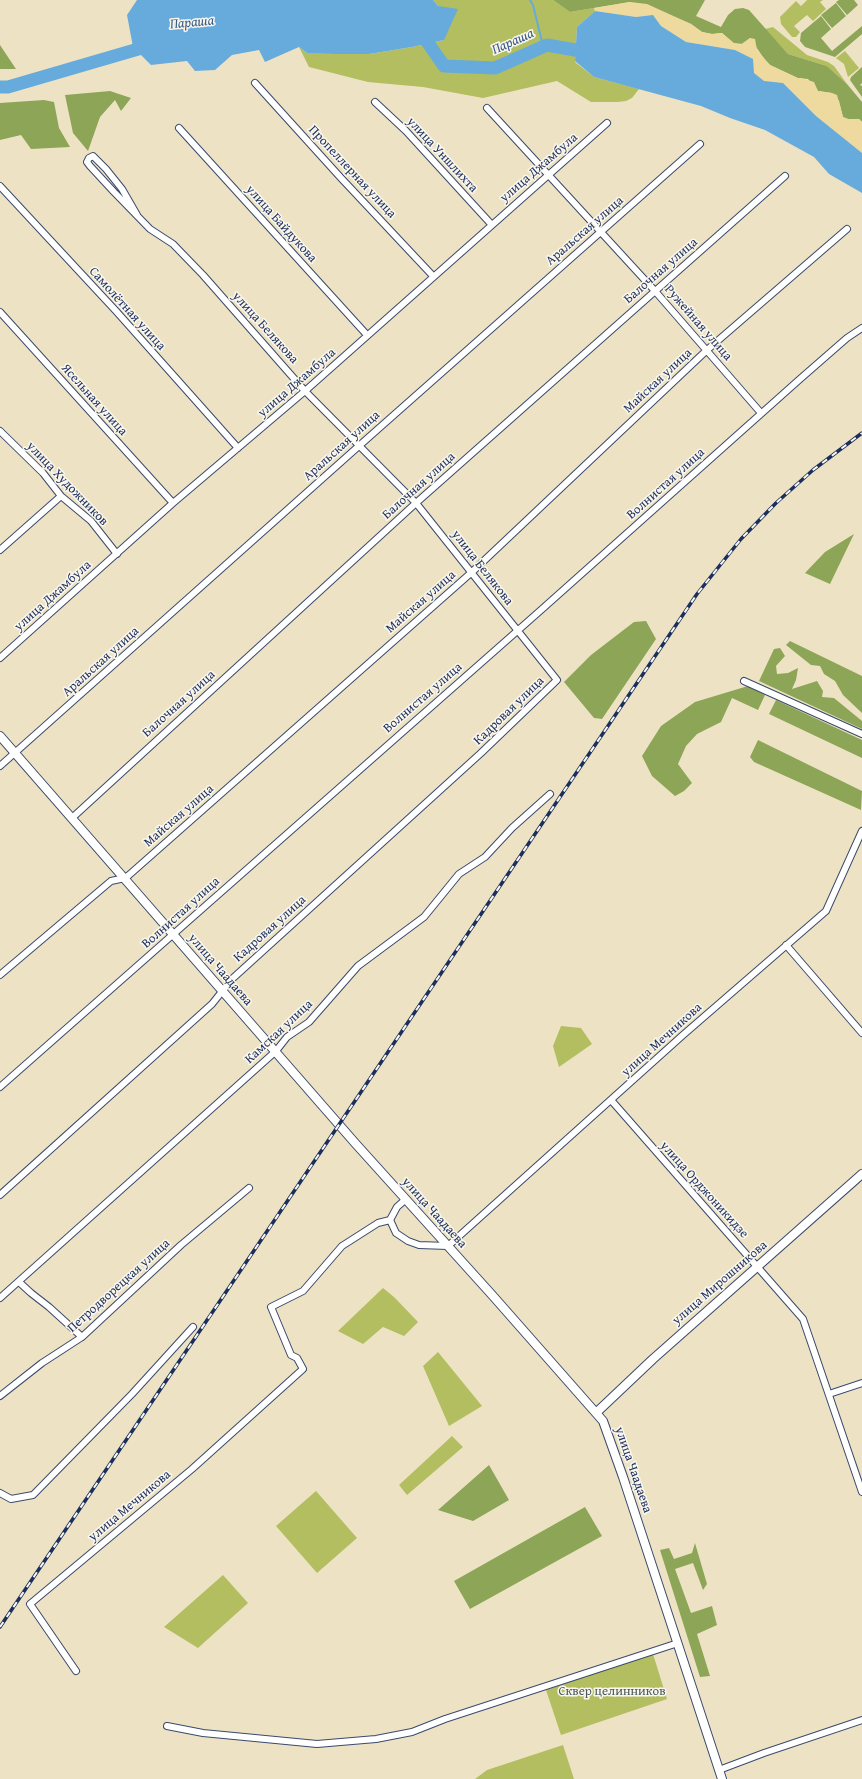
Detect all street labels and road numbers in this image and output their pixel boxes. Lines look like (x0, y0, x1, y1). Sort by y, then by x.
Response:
street label: улица Уншлихта (403, 114, 481, 196)
street label: Пропеллерная улица (305, 122, 399, 222)
street label: улица Джамбула (497, 130, 581, 206)
street label: улица Байдукова (242, 182, 320, 266)
street label: Аральская улица (543, 193, 627, 269)
street label: Балочная улица (621, 235, 701, 307)
street label: Самолётная улица (85, 264, 169, 354)
street label: Ружейная улица (661, 282, 735, 364)
street label: улица Белякова (229, 289, 301, 367)
street label: улица Джамбула (255, 345, 339, 421)
street label: Майская улица (621, 345, 695, 417)
street label: Ясельная улица (58, 361, 130, 439)
street label: Аральская улица (300, 408, 384, 484)
street label: улица Художников (23, 439, 111, 529)
street label: Волнистая улица (624, 445, 708, 523)
street label: Балочная улица (379, 449, 459, 523)
street label: улица Белякова (448, 527, 516, 609)
street label: улица Джамбула (11, 557, 95, 635)
street label: Майская улица (383, 567, 459, 637)
street label: Аральская улица (59, 624, 143, 700)
street label: Волнистая улица (380, 660, 466, 736)
street label: Балочная улица (139, 667, 219, 741)
street label: Кадровая улица (471, 673, 547, 749)
street label: Майская улица (141, 781, 217, 851)
street label: Волнистая улица (139, 874, 223, 952)
street label: Кадровая улица (231, 892, 309, 966)
street label: улица Чаадаева (185, 931, 255, 1009)
street label: Камская улица (242, 997, 316, 1067)
street label: улица Мечникова (619, 1000, 705, 1080)
street label: улица Орджоникидзе (656, 1138, 752, 1242)
street label: улица Чаадаева (398, 1174, 470, 1252)
street label: Петродворецкая улица (65, 1236, 173, 1336)
street label: улица Мирошникова (669, 1238, 771, 1328)
street label: улица Чаадаева (611, 1425, 655, 1515)
street label: улица Мечникова (86, 1467, 174, 1545)

